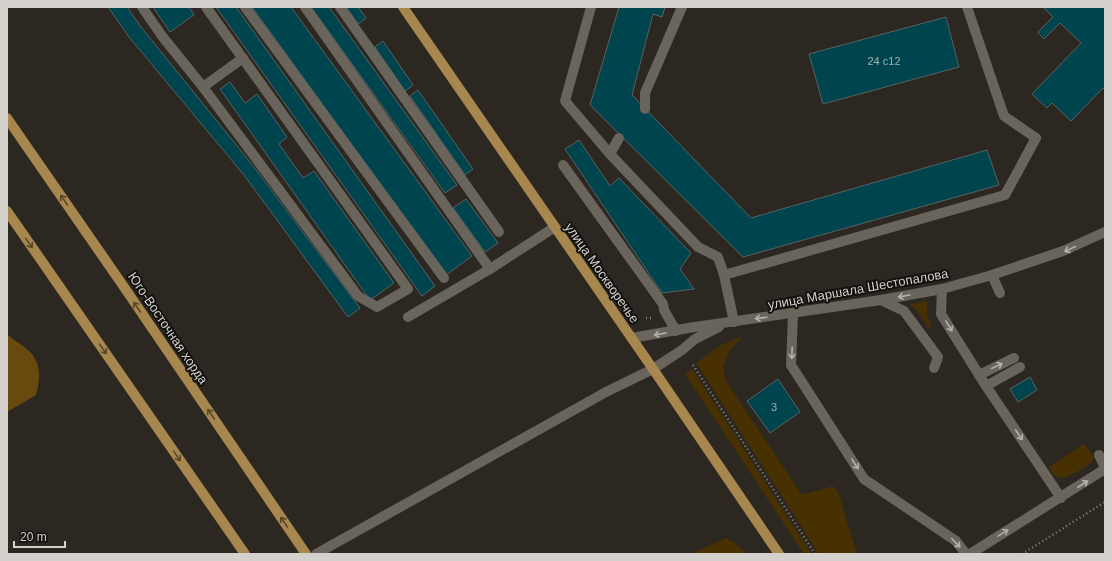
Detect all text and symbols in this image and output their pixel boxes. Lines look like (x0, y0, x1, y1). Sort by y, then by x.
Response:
house number: 24 с12 (867, 55, 901, 67)
one-way arrow (60, 195, 68, 206)
street label: улица Москворечье (562, 220, 642, 326)
one-way arrow (25, 237, 33, 248)
one-way arrow (1064, 246, 1076, 253)
street label: улица Маршала Шестопалова (767, 266, 950, 312)
street label: Юго-Восточная хорда (125, 269, 211, 387)
one-way arrow (897, 292, 910, 300)
one-way arrow (133, 302, 141, 313)
one-way arrow (755, 314, 768, 322)
one-way arrow (945, 320, 953, 332)
one-way arrow (654, 330, 667, 338)
one-way arrow (99, 344, 107, 355)
one-way arrow (788, 346, 795, 359)
one-way arrow (990, 362, 1002, 369)
house number: 3 (771, 401, 777, 413)
one-way arrow (206, 409, 215, 420)
one-way arrow (1015, 429, 1023, 440)
one-way arrow (173, 450, 181, 461)
one-way arrow (851, 458, 859, 470)
one-way arrow (1077, 479, 1089, 487)
one-way arrow (280, 517, 288, 528)
scale bar (14, 523, 65, 549)
one-way arrow (997, 529, 1009, 537)
text: 20 m (20, 530, 47, 544)
one-way arrow (952, 538, 961, 548)

